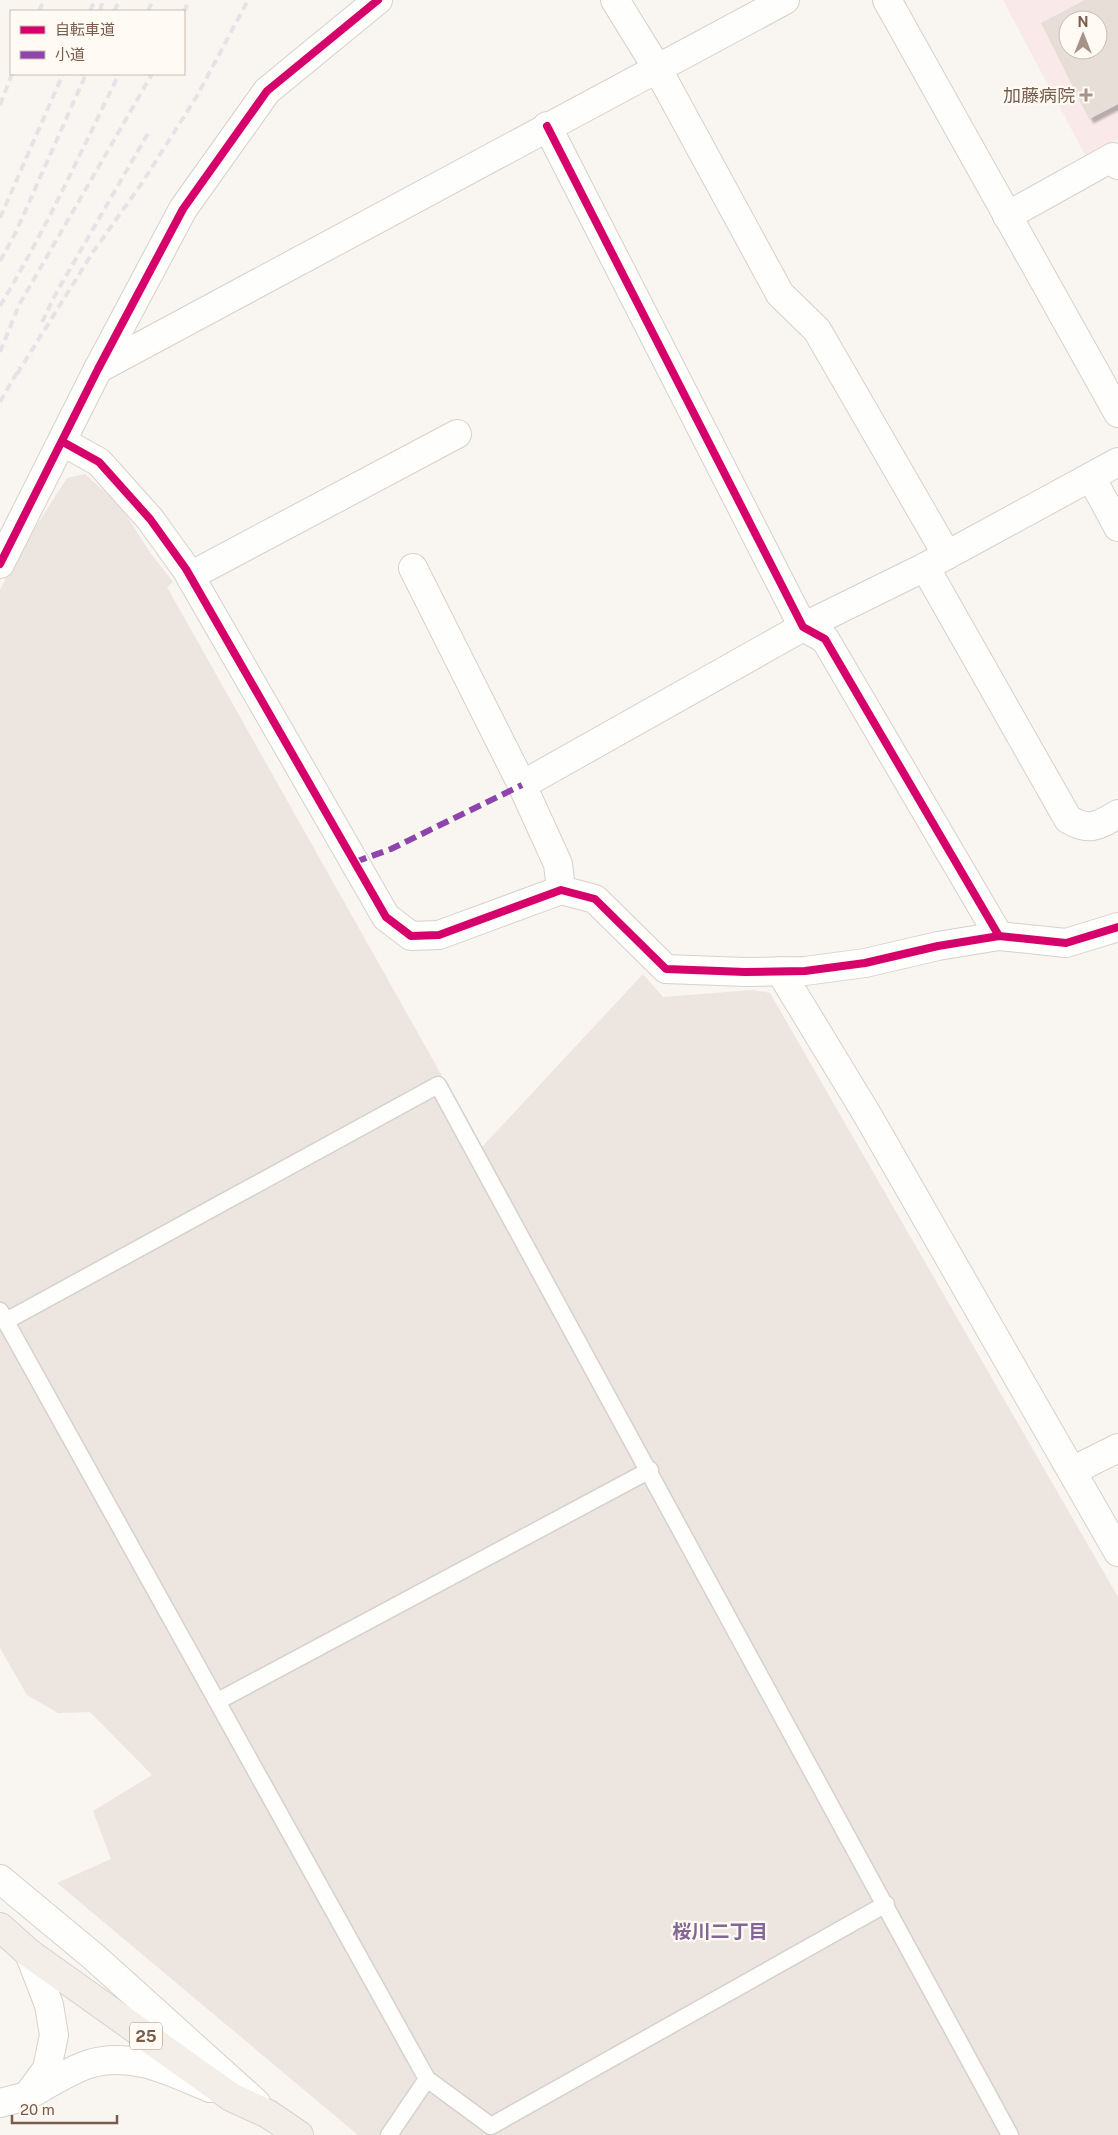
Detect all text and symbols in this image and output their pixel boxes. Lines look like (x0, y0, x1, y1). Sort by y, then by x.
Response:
legend (10, 10, 185, 75)
north arrow (1058, 10, 1108, 60)
text: N (1078, 14, 1088, 30)
text: 自転車道 (55, 21, 115, 38)
text: 小道 (55, 46, 85, 63)
place label: 加藤病院 (1003, 85, 1075, 106)
marker: 加藤病院 (1079, 88, 1093, 102)
district label: 桜川二丁目 (672, 1920, 768, 1942)
road number: 25 (130, 2022, 162, 2050)
scale bar (12, 2092, 118, 2124)
text: 20 m (20, 2101, 55, 2118)

